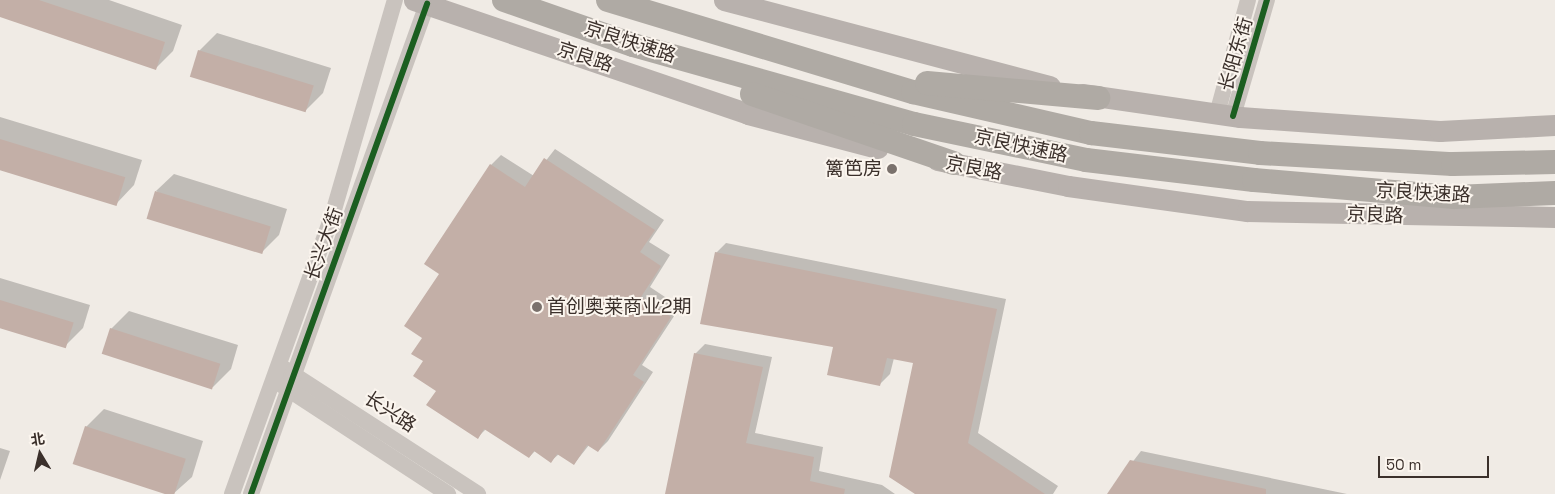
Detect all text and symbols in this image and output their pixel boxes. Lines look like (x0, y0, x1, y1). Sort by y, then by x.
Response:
street label: 长阳东街 (1215, 14, 1257, 94)
street label: 京良快速路 (581, 16, 679, 68)
street label: 京良路 (554, 37, 616, 77)
street label: 京良快速路 (972, 125, 1070, 167)
street label: 京良路 (944, 151, 1004, 185)
place label: 篱笆房 (825, 158, 882, 180)
marker: 篱笆房 (886, 163, 898, 175)
street label: 京良快速路 (1375, 179, 1471, 207)
street label: 京良路 (1346, 203, 1404, 227)
street label: 长兴大街 (300, 204, 348, 284)
place label: 首创奥莱商业2期 (547, 296, 691, 318)
marker: 首创奥莱商业2期 (531, 301, 543, 313)
street label: 长兴路 (360, 387, 420, 437)
north arrow (15, 429, 65, 479)
text: 北 (29, 429, 46, 449)
scale bar (1380, 446, 1491, 478)
text: 50 m (1386, 455, 1421, 474)

